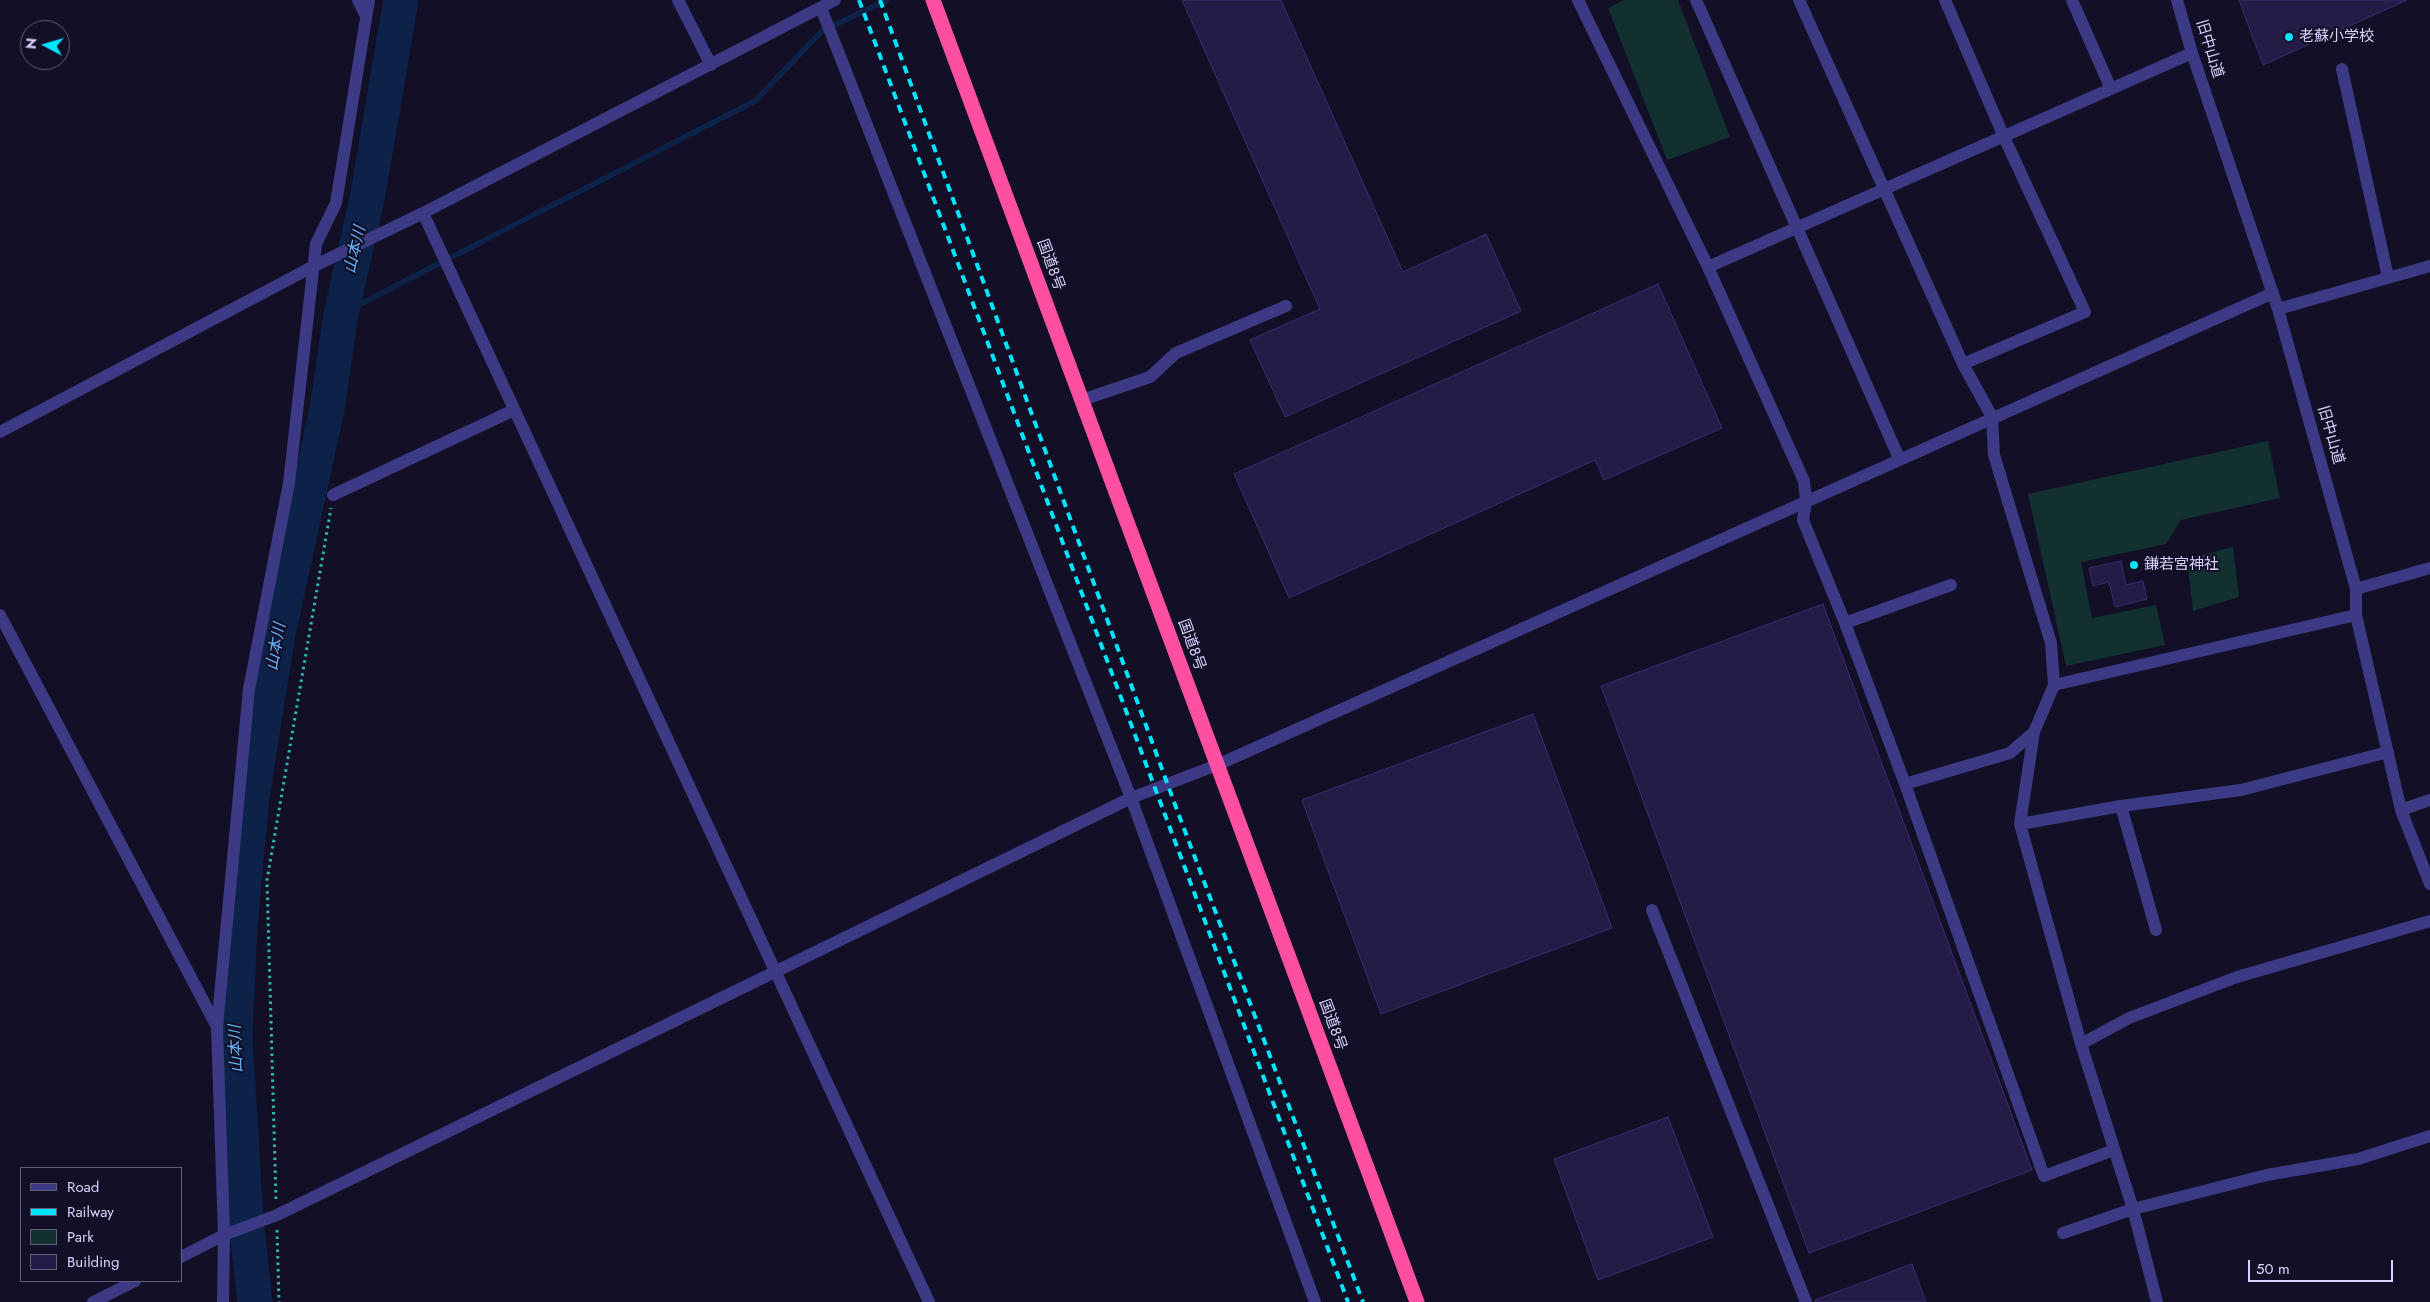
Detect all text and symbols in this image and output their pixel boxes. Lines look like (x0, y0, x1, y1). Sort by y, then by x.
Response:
street label: 旧中山道 (2192, 18, 2226, 80)
north arrow (20, 20, 70, 70)
place label: 老蘇小学校 (2299, 28, 2374, 46)
marker: 老蘇小学校 (2283, 31, 2295, 43)
text: N (21, 37, 42, 50)
water label: 山本川 (341, 224, 371, 276)
street label: 国道8号 (1032, 237, 1068, 293)
street label: 旧中山道 (2313, 404, 2347, 466)
place label: 鎌若宮神社 (2144, 556, 2219, 574)
marker: 鎌若宮神社 (2128, 559, 2140, 571)
street label: 国道8号 (1173, 617, 1209, 673)
water label: 山本川 (263, 622, 291, 672)
street label: 国道8号 (1314, 997, 1350, 1053)
water label: 山本川 (227, 1025, 247, 1073)
legend (20, 1167, 182, 1282)
text: Road (67, 1176, 99, 1198)
text: Railway (67, 1201, 114, 1223)
text: Park (67, 1226, 94, 1248)
scale bar (2250, 1250, 2395, 1282)
text: Building (67, 1251, 119, 1273)
text: 50 m (2256, 1258, 2290, 1280)

